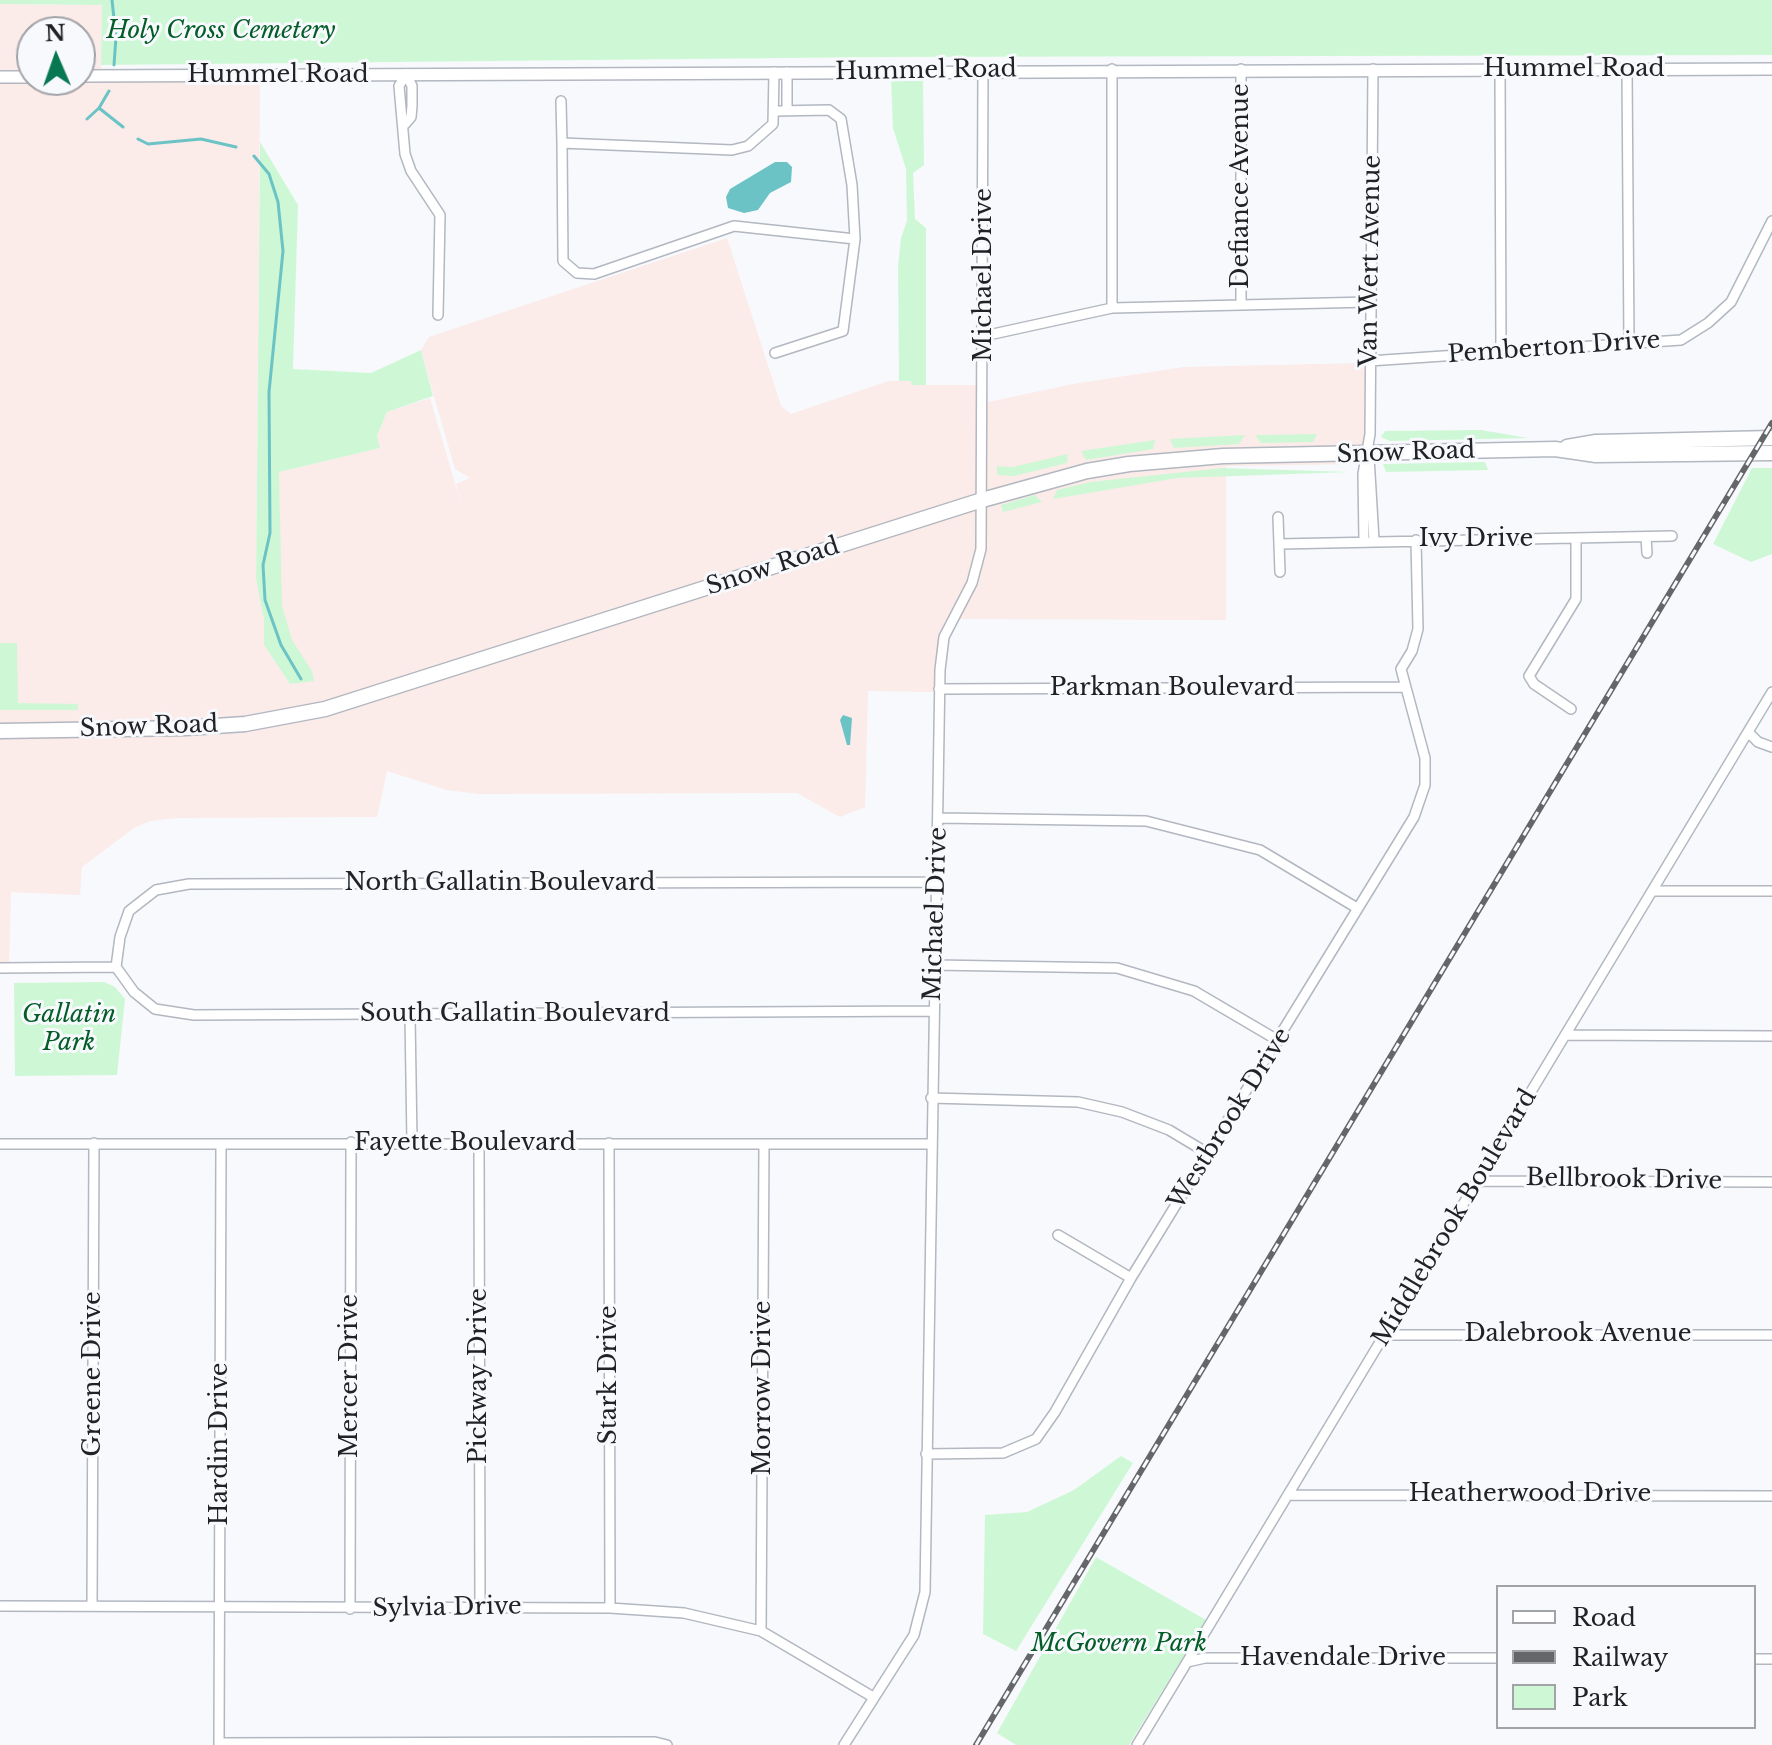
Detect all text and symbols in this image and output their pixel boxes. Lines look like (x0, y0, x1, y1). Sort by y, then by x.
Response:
north arrow (16, 16, 96, 96)
park label: Holy Cross Cemetery (107, 17, 335, 45)
text: N (44, 20, 66, 47)
street label: Hummel Road (835, 55, 1017, 87)
street label: Hummel Road (1483, 55, 1665, 83)
street label: Hummel Road (187, 61, 369, 89)
street label: Defiance Avenue (1227, 83, 1255, 289)
street label: Van Wert Avenue (1355, 155, 1387, 367)
street label: Michael Drive (970, 188, 998, 362)
street label: Pemberton Drive (1447, 326, 1661, 370)
street label: Snow Road (1336, 436, 1476, 470)
street label: Ivy Drive (1419, 525, 1533, 553)
street label: Snow Road (703, 532, 843, 602)
street label: Parkman Boulevard (1050, 674, 1294, 702)
street label: Snow Road (79, 710, 219, 744)
street label: Michael Drive (919, 827, 953, 1001)
street label: North Gallatin Boulevard (345, 869, 655, 897)
street label: South Gallatin Boulevard (360, 1000, 670, 1028)
park label: Gallatin Park (22, 1001, 116, 1057)
street label: Westbrook Drive (1163, 1023, 1297, 1215)
street label: Middlebrook Boulevard (1367, 1084, 1543, 1352)
street label: Fayette Boulevard (354, 1129, 576, 1157)
street label: Bellbrook Drive (1526, 1164, 1722, 1196)
street label: Pickway Drive (465, 1288, 493, 1464)
street label: Greene Drive (79, 1291, 107, 1457)
street label: Mercer Drive (336, 1294, 364, 1458)
street label: Morrow Drive (749, 1301, 777, 1475)
street label: Stark Drive (595, 1305, 623, 1445)
street label: Dalebrook Avenue (1464, 1320, 1692, 1348)
street label: Hardin Drive (206, 1362, 234, 1526)
street label: Heatherwood Drive (1409, 1480, 1651, 1508)
legend (1496, 1585, 1756, 1729)
street label: Sylvia Drive (372, 1592, 522, 1624)
text: Road (1572, 1603, 1636, 1632)
park label: McGovern Park (1031, 1630, 1207, 1658)
text: Railway (1572, 1643, 1668, 1672)
street label: Havendale Drive (1240, 1644, 1446, 1672)
text: Park (1572, 1683, 1628, 1712)

